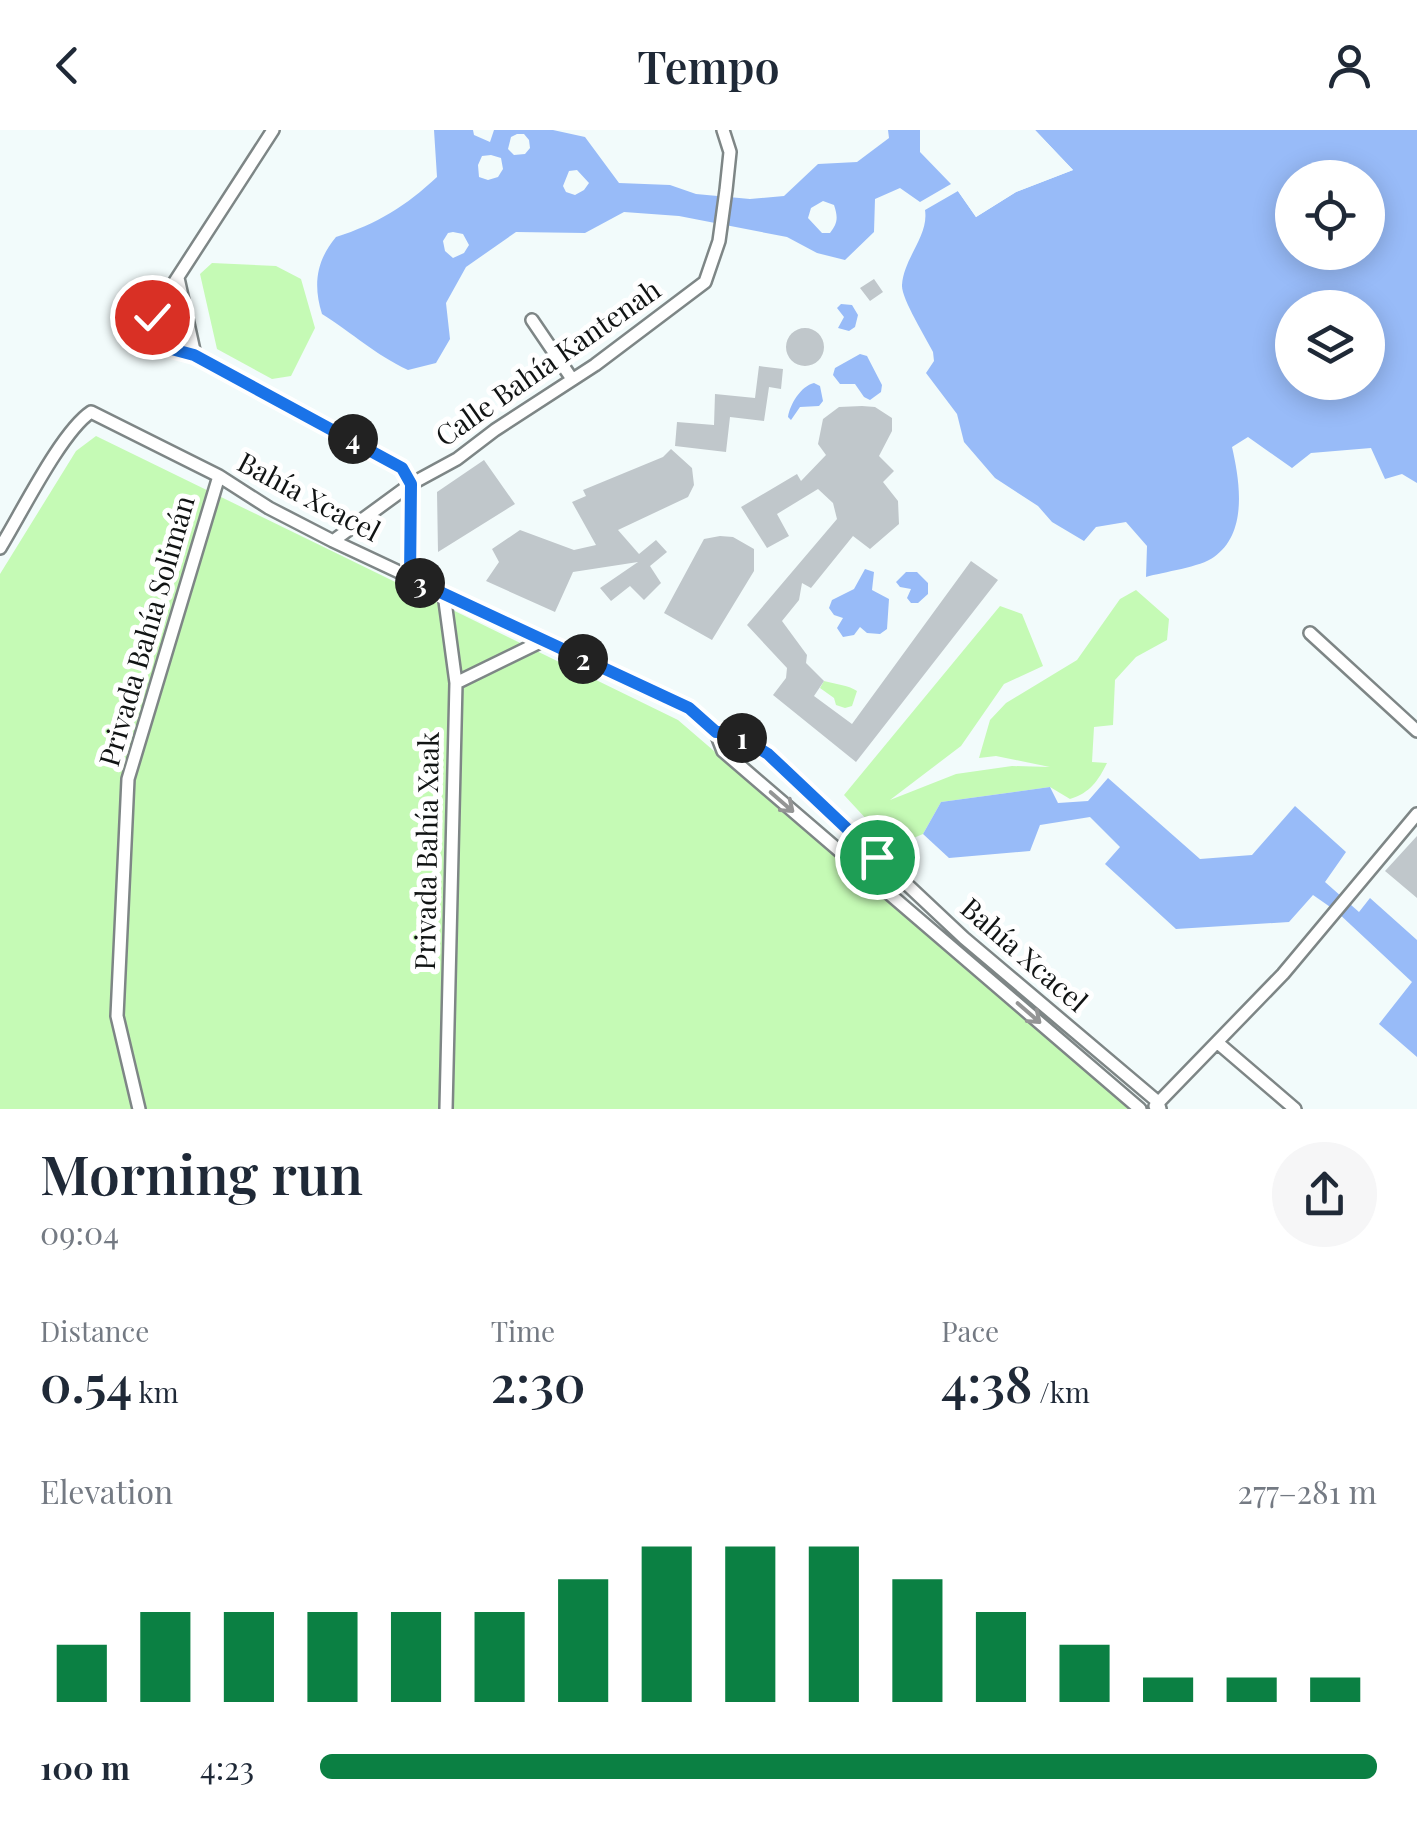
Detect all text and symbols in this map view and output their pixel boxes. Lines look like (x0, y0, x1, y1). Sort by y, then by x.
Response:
text: Tempo (637, 35, 780, 95)
icon: back (40, 38, 95, 93)
icon: person (1322, 38, 1377, 93)
map controls (1275, 160, 1385, 400)
button: locate (1275, 160, 1385, 270)
street label: Calle Bahía Kantenah (427, 270, 668, 453)
pin (110, 275, 195, 360)
icon: check (125, 290, 180, 345)
button: layers (1275, 290, 1385, 400)
pin: 4 (328, 414, 378, 464)
text: 4 (346, 420, 360, 457)
street label: Bahía Xcacel (232, 443, 387, 549)
street label: Privada Bahía Solimán (89, 491, 202, 770)
pin: 3 (395, 558, 445, 608)
text: 3 (413, 564, 427, 601)
pin: 2 (558, 634, 608, 684)
text: 2 (576, 640, 590, 677)
pin: 1 (717, 713, 767, 763)
text: 1 (737, 719, 747, 756)
street label: Privada Bahía Xaak (405, 731, 446, 971)
one-way arrow (769, 790, 794, 813)
pin (835, 815, 920, 900)
icon: arrive (850, 830, 905, 885)
street label: Bahía Xcacel (954, 889, 1096, 1019)
one-way arrow (1015, 1002, 1041, 1024)
text: Morning run (40, 1135, 363, 1209)
button: share (1272, 1142, 1377, 1247)
text: 09:04 (40, 1210, 119, 1253)
text: Distance (40, 1312, 149, 1349)
text: Time (491, 1312, 555, 1349)
text: Pace (941, 1312, 999, 1349)
text: 0.54 (40, 1349, 132, 1416)
text: 2:30 (491, 1349, 585, 1416)
text: 4:38 (941, 1349, 1032, 1416)
text: km (132, 1373, 179, 1410)
text: /km (1032, 1373, 1090, 1410)
text: Elevation (40, 1469, 173, 1512)
text: 277–281 m (1238, 1469, 1377, 1512)
text: 100 m (40, 1745, 130, 1788)
text: 4:23 (200, 1745, 254, 1788)

